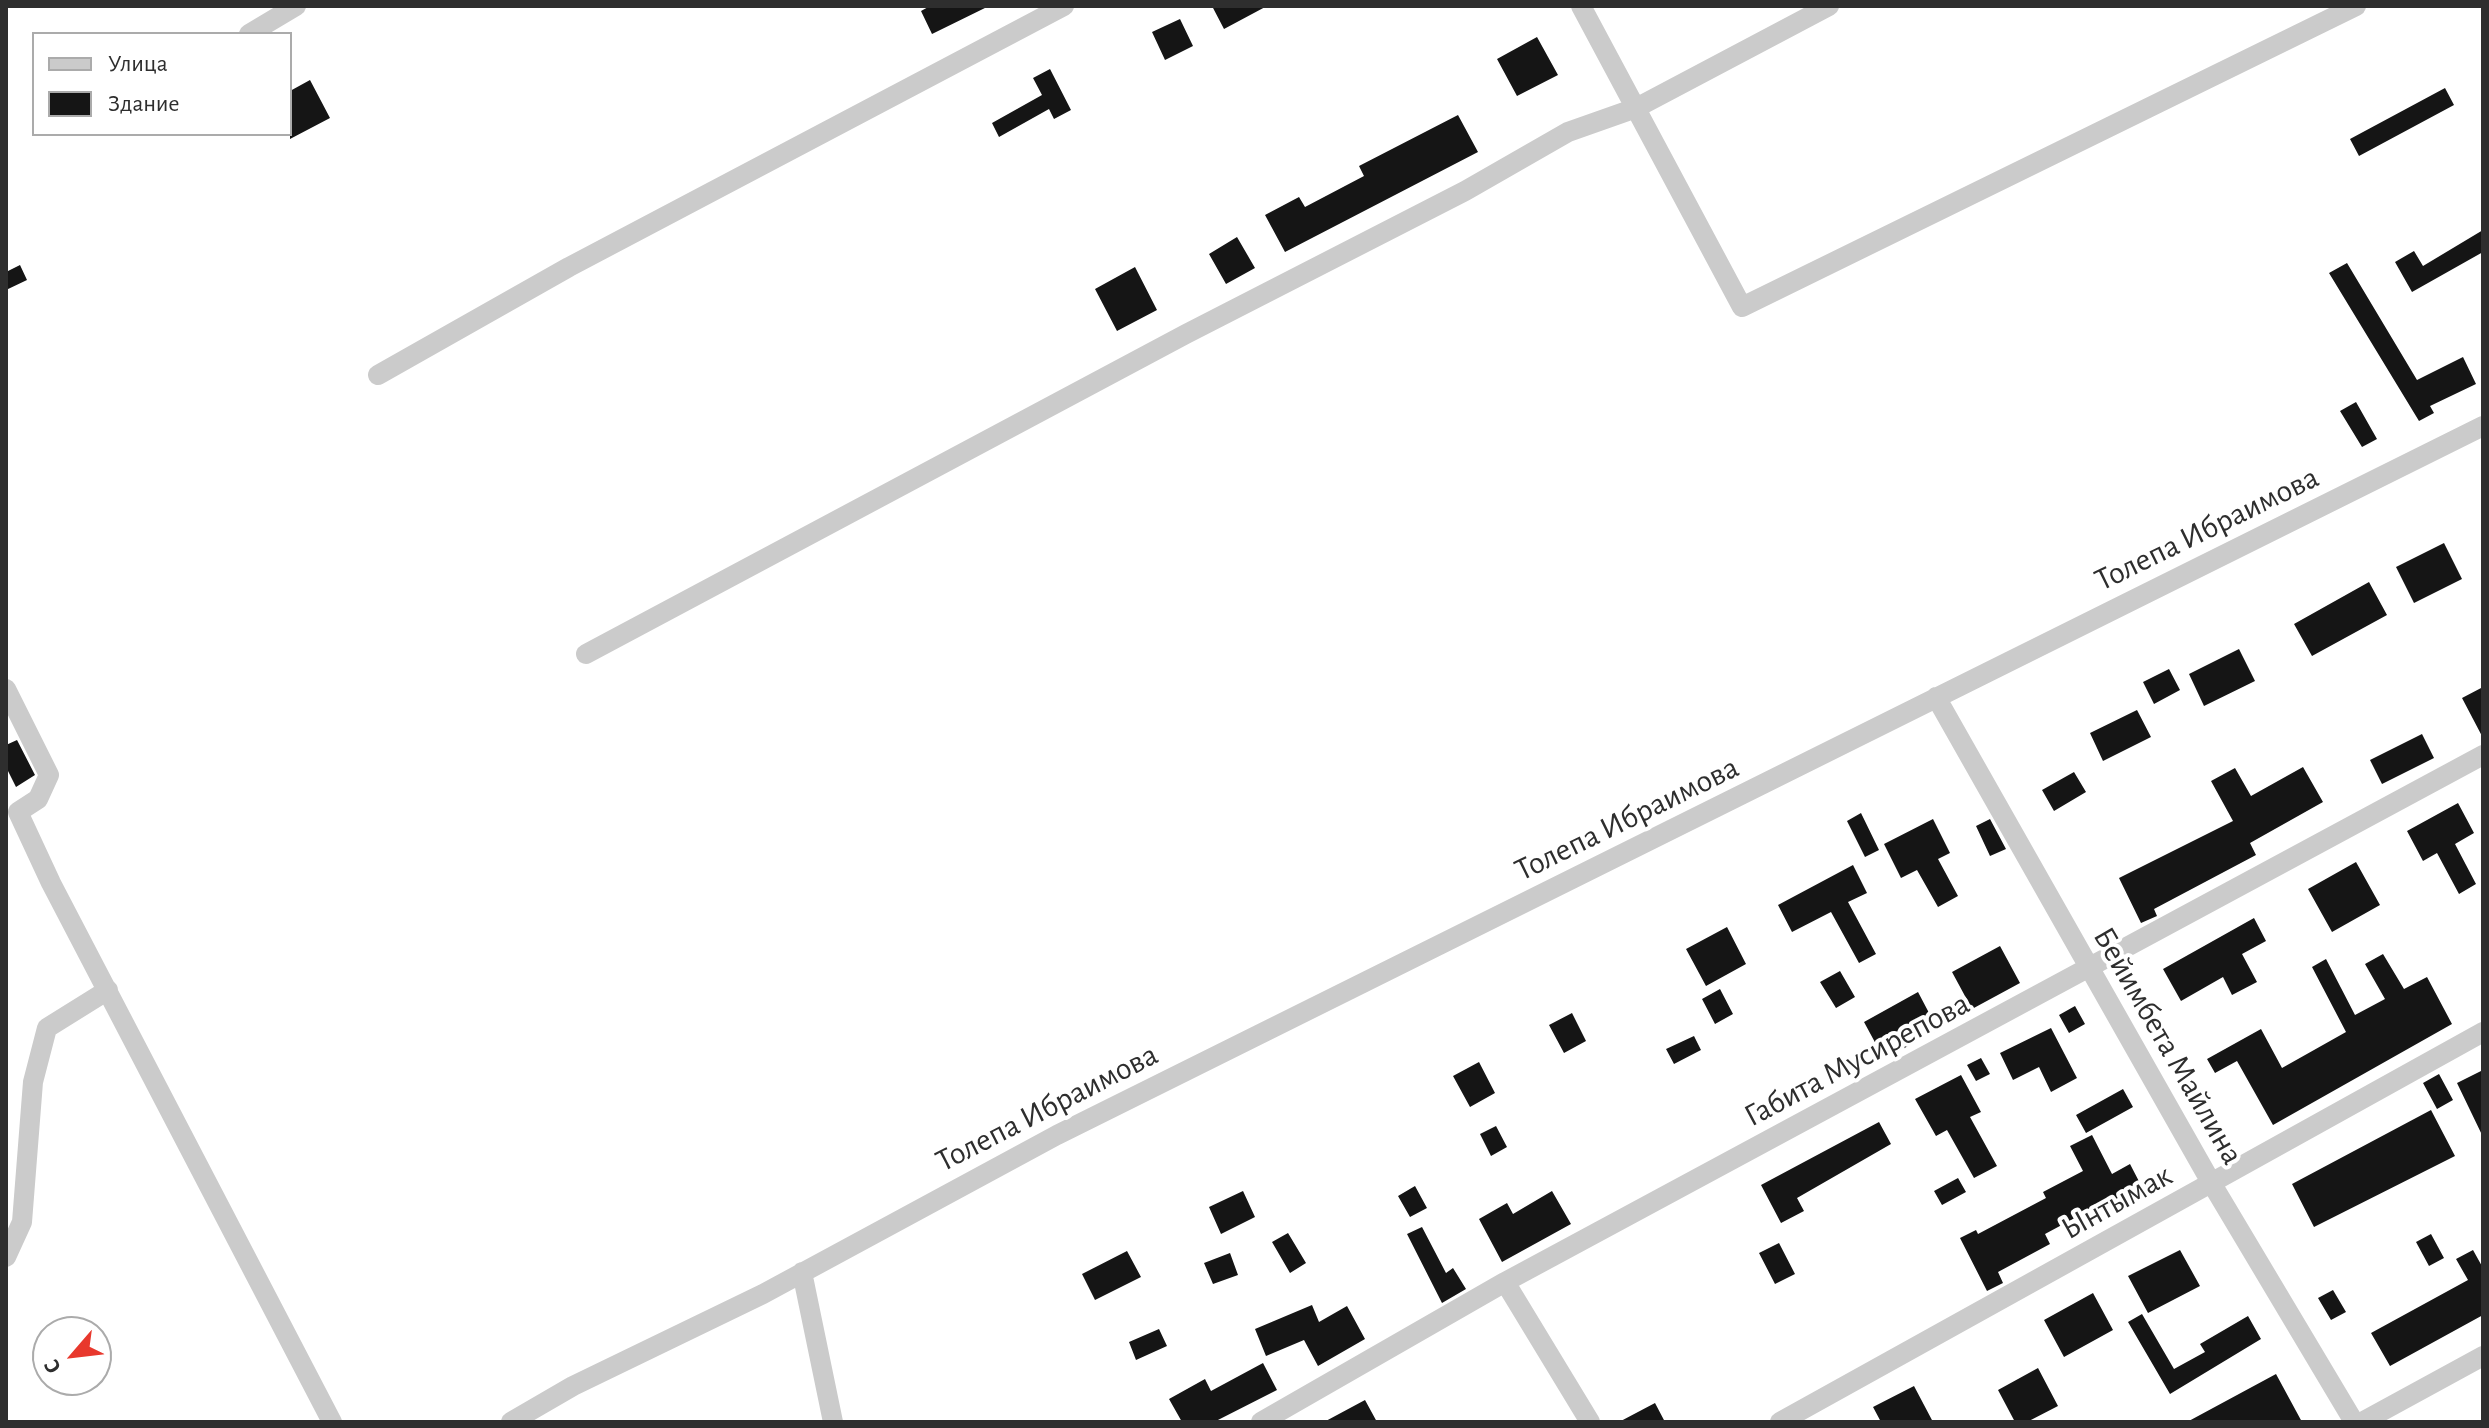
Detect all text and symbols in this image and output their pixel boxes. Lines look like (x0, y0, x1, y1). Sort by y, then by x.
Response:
legend (32, 32, 292, 136)
text: Улица (108, 52, 168, 76)
text: Здание (108, 92, 179, 116)
street label: Толепа Ибраимова (2089, 458, 2325, 600)
street label: Толепа Ибраимова (1509, 748, 1745, 890)
street label: Бейимбета Майлина (2084, 920, 2252, 1172)
street label: Габита Мусирепова (1738, 984, 1976, 1136)
street label: Толепа Ибраимова (930, 1035, 1164, 1181)
street label: Ынтымак (2055, 1156, 2179, 1248)
north arrow (32, 1316, 112, 1396)
text: С (40, 1356, 65, 1377)

